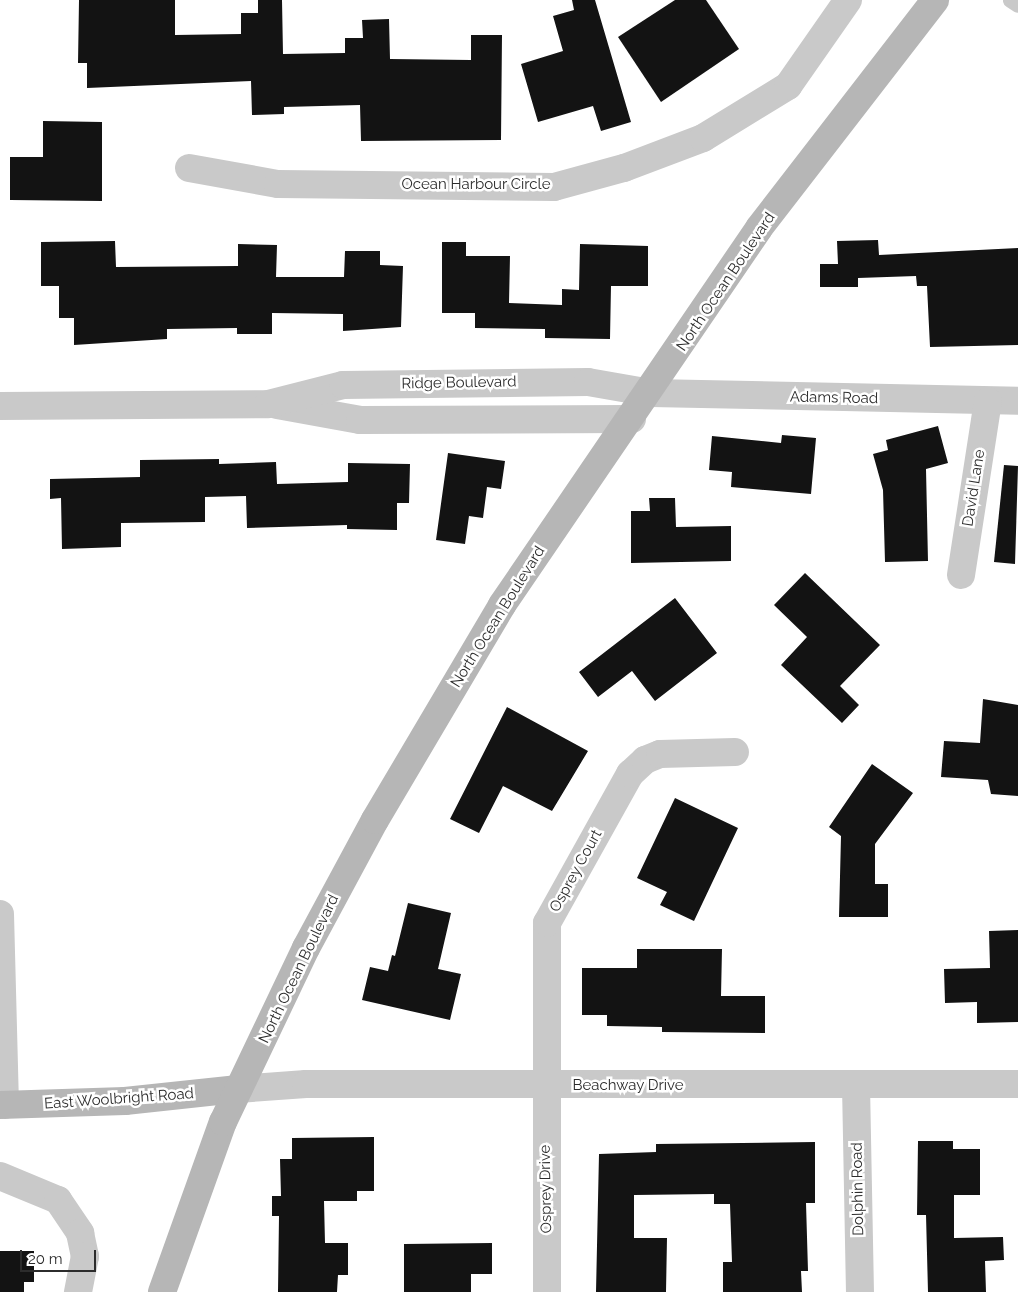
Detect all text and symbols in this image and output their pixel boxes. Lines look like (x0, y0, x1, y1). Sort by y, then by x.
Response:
street label: Ocean Harbour Circle (401, 176, 551, 194)
street label: North Ocean Boulevard (673, 209, 779, 355)
street label: Ridge Boulevard (401, 373, 517, 393)
street label: Adams Road (790, 388, 878, 408)
street label: David Lane (959, 448, 989, 528)
street label: North Ocean Boulevard (447, 543, 549, 691)
street label: Osprey Court (546, 827, 606, 915)
street label: North Ocean Boulevard (255, 892, 343, 1046)
street label: Beachway Drive (572, 1077, 684, 1095)
street label: East Woolbright Road (43, 1085, 195, 1113)
street label: Dolphin Road (848, 1142, 868, 1236)
street label: Osprey Drive (536, 1144, 556, 1234)
scale bar (22, 1240, 99, 1272)
text: 20 m (28, 1250, 63, 1268)

